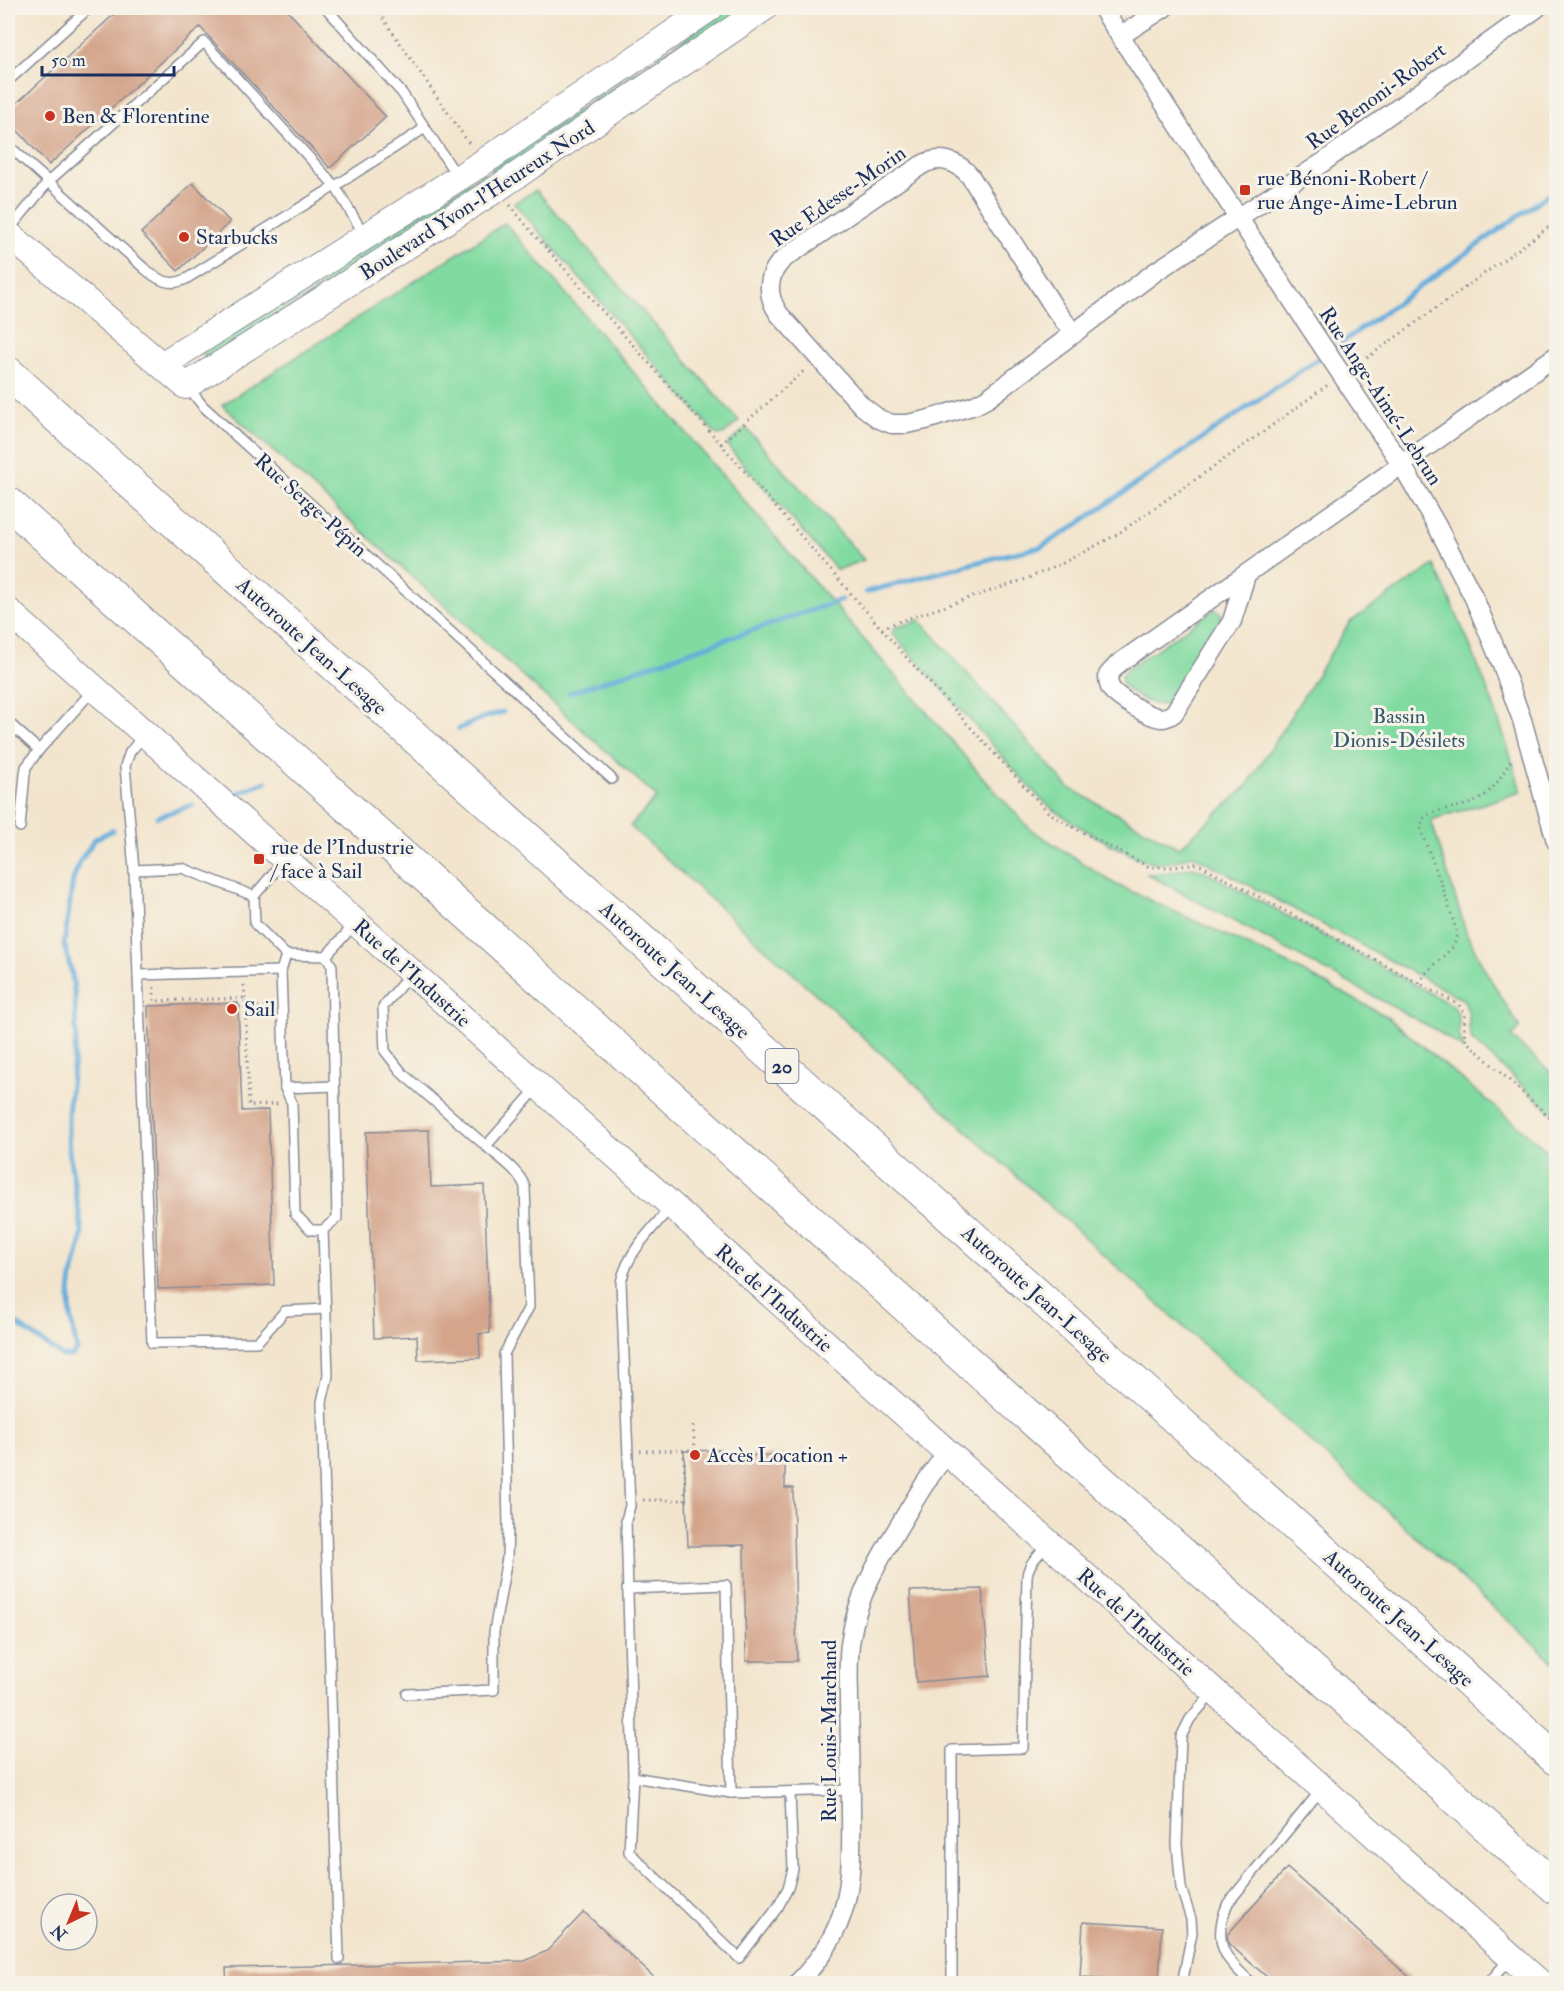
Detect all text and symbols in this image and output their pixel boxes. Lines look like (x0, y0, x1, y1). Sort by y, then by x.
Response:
street label: Rue Benoni-Robert (1301, 37, 1452, 156)
scale bar (42, 39, 174, 77)
text: 50 m (51, 49, 86, 72)
place label: Ben & Florentine (62, 103, 210, 130)
marker: Ben & Florentine (43, 109, 57, 123)
street label: Boulevard Yvon-l'Heureux Nord (355, 114, 600, 287)
street label: Rue Edesse-Morin (765, 140, 911, 253)
place label: rue Bénoni-Robert / rue Ange-Aime-Lebrun (1257, 165, 1458, 216)
marker: rue Bénoni-Robert / rue Ange-Aime-Lebrun (1238, 183, 1252, 197)
place label: Starbucks (196, 224, 278, 251)
marker: Starbucks (177, 230, 191, 244)
street label: Rue Ange-Aimé-Lebrun (1313, 302, 1449, 491)
street label: Rue Serge-Pépin (249, 448, 373, 563)
street label: Autoroute Jean-Lesage (230, 571, 393, 721)
park label: Bassin Dionis-Désilets (1333, 703, 1465, 754)
place label: rue de l'Industrie / face à Sail (269, 834, 414, 885)
marker: rue de l'Industrie / face à Sail (252, 852, 266, 866)
street label: Autoroute Jean-Lesage (593, 895, 756, 1045)
street label: Rue de l'Industrie (347, 913, 476, 1034)
place label: Sail (244, 996, 276, 1023)
marker: Sail (225, 1002, 239, 1016)
road number: 20 (766, 1049, 798, 1083)
street label: Autoroute Jean-Lesage (955, 1219, 1118, 1369)
street label: Rue de l'Industrie (709, 1238, 838, 1359)
place label: Accès Location + (706, 1442, 848, 1469)
marker: Accès Location + (688, 1448, 702, 1462)
street label: Autoroute Jean-Lesage (1317, 1543, 1480, 1693)
street label: Rue de l'Industrie (1071, 1562, 1200, 1683)
street label: Rue Louis-Marchand (816, 1639, 843, 1822)
north arrow (39, 1892, 99, 1952)
text: N (47, 1920, 72, 1945)

